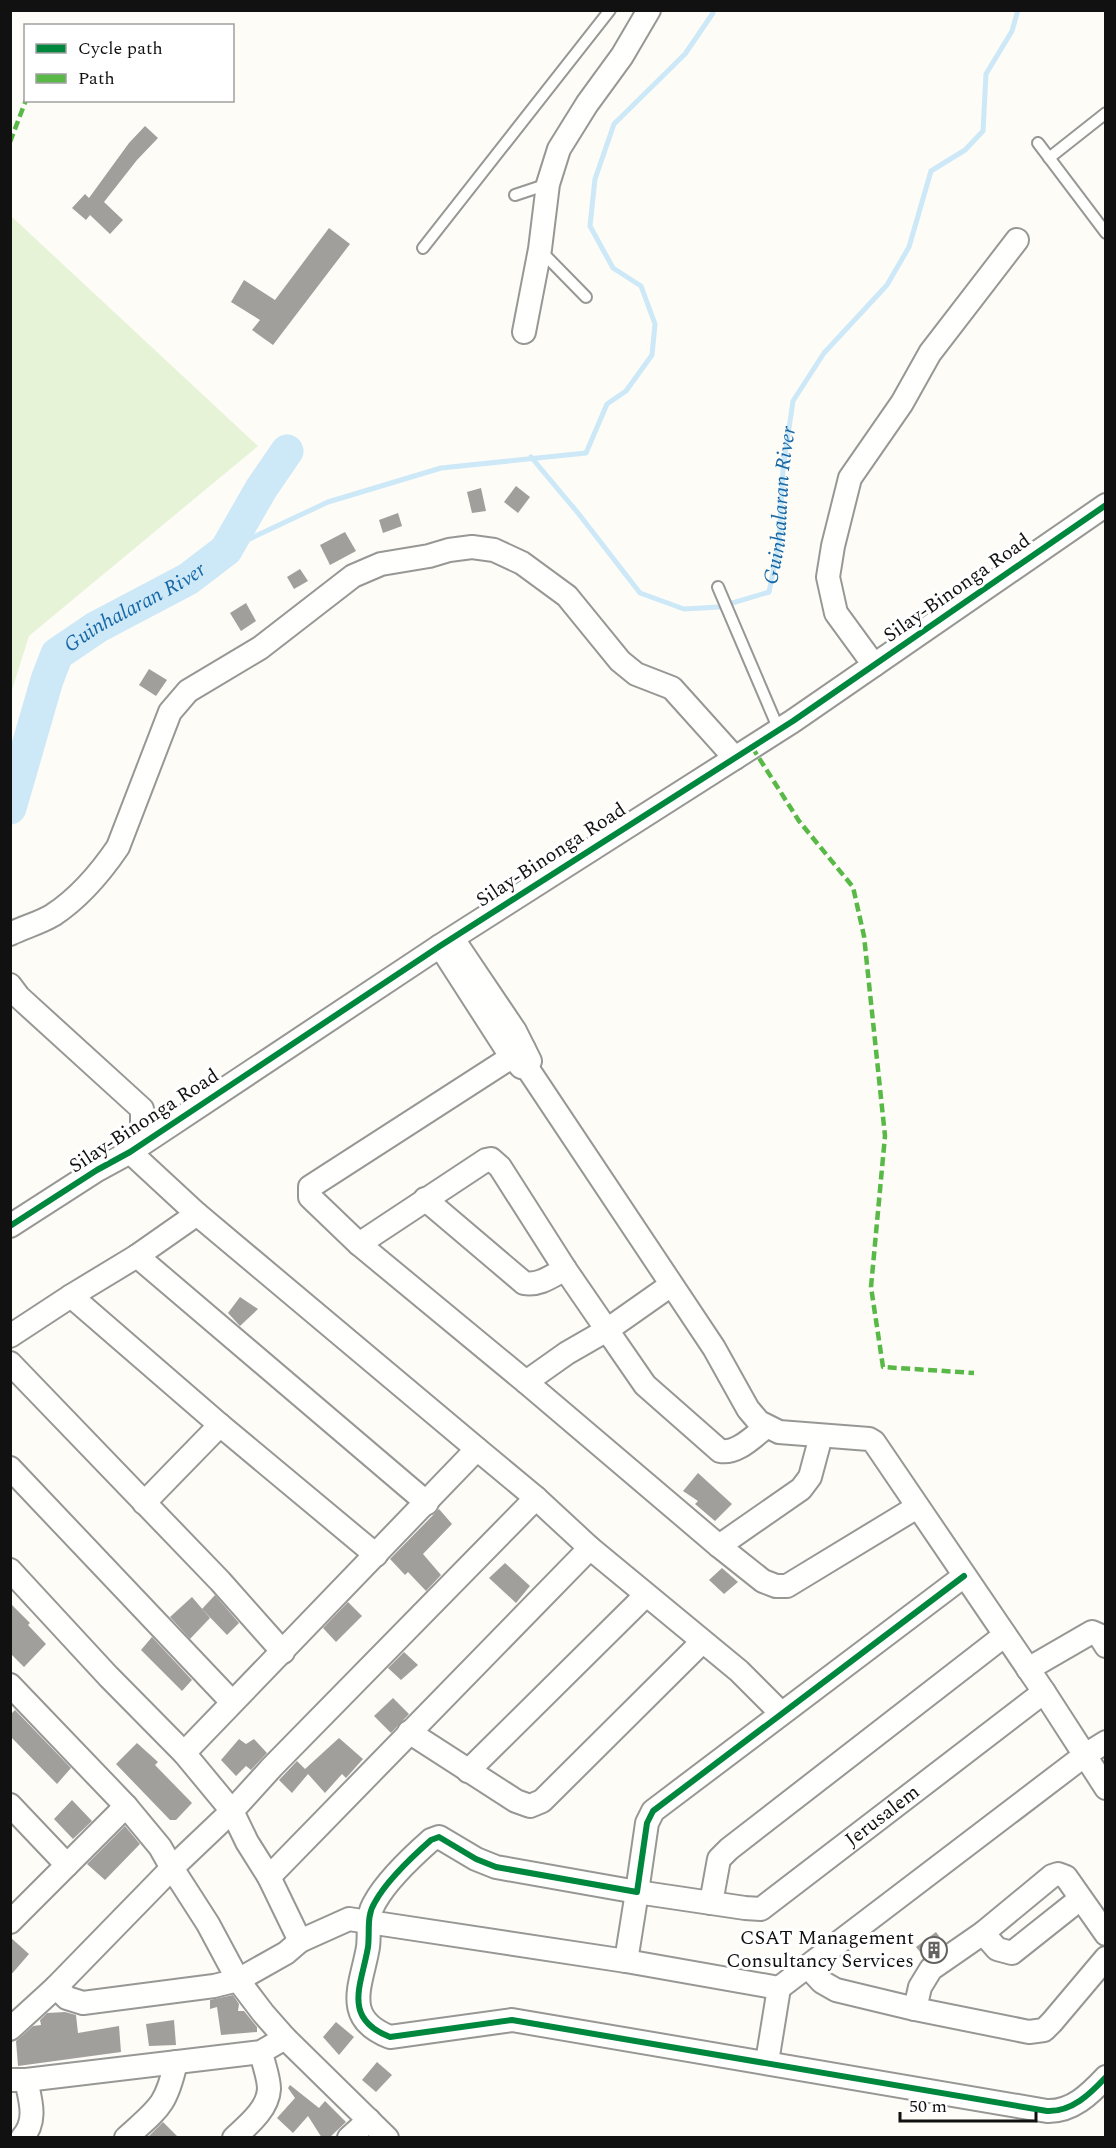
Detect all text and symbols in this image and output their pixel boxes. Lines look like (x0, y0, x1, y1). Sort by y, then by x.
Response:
legend (24, 24, 234, 102)
text: Cycle path (78, 35, 163, 62)
text: Path (78, 65, 115, 92)
water label: Guinhalaran River (755, 423, 805, 587)
street label: Silay-Binonga Road (877, 526, 1037, 650)
water label: Guinhalaran River (57, 554, 214, 661)
street label: Silay-Binonga Road (470, 795, 632, 915)
street label: Silay-Binonga Road (63, 1061, 225, 1181)
street label: Jerusalem (839, 1777, 926, 1854)
place label: CSAT Management Consultancy Services (726, 1923, 914, 1976)
building icon: CSAT Management Consultancy Services (919, 1935, 949, 1965)
scale bar (900, 2085, 1036, 2123)
text: 50 m (909, 2093, 947, 2120)

